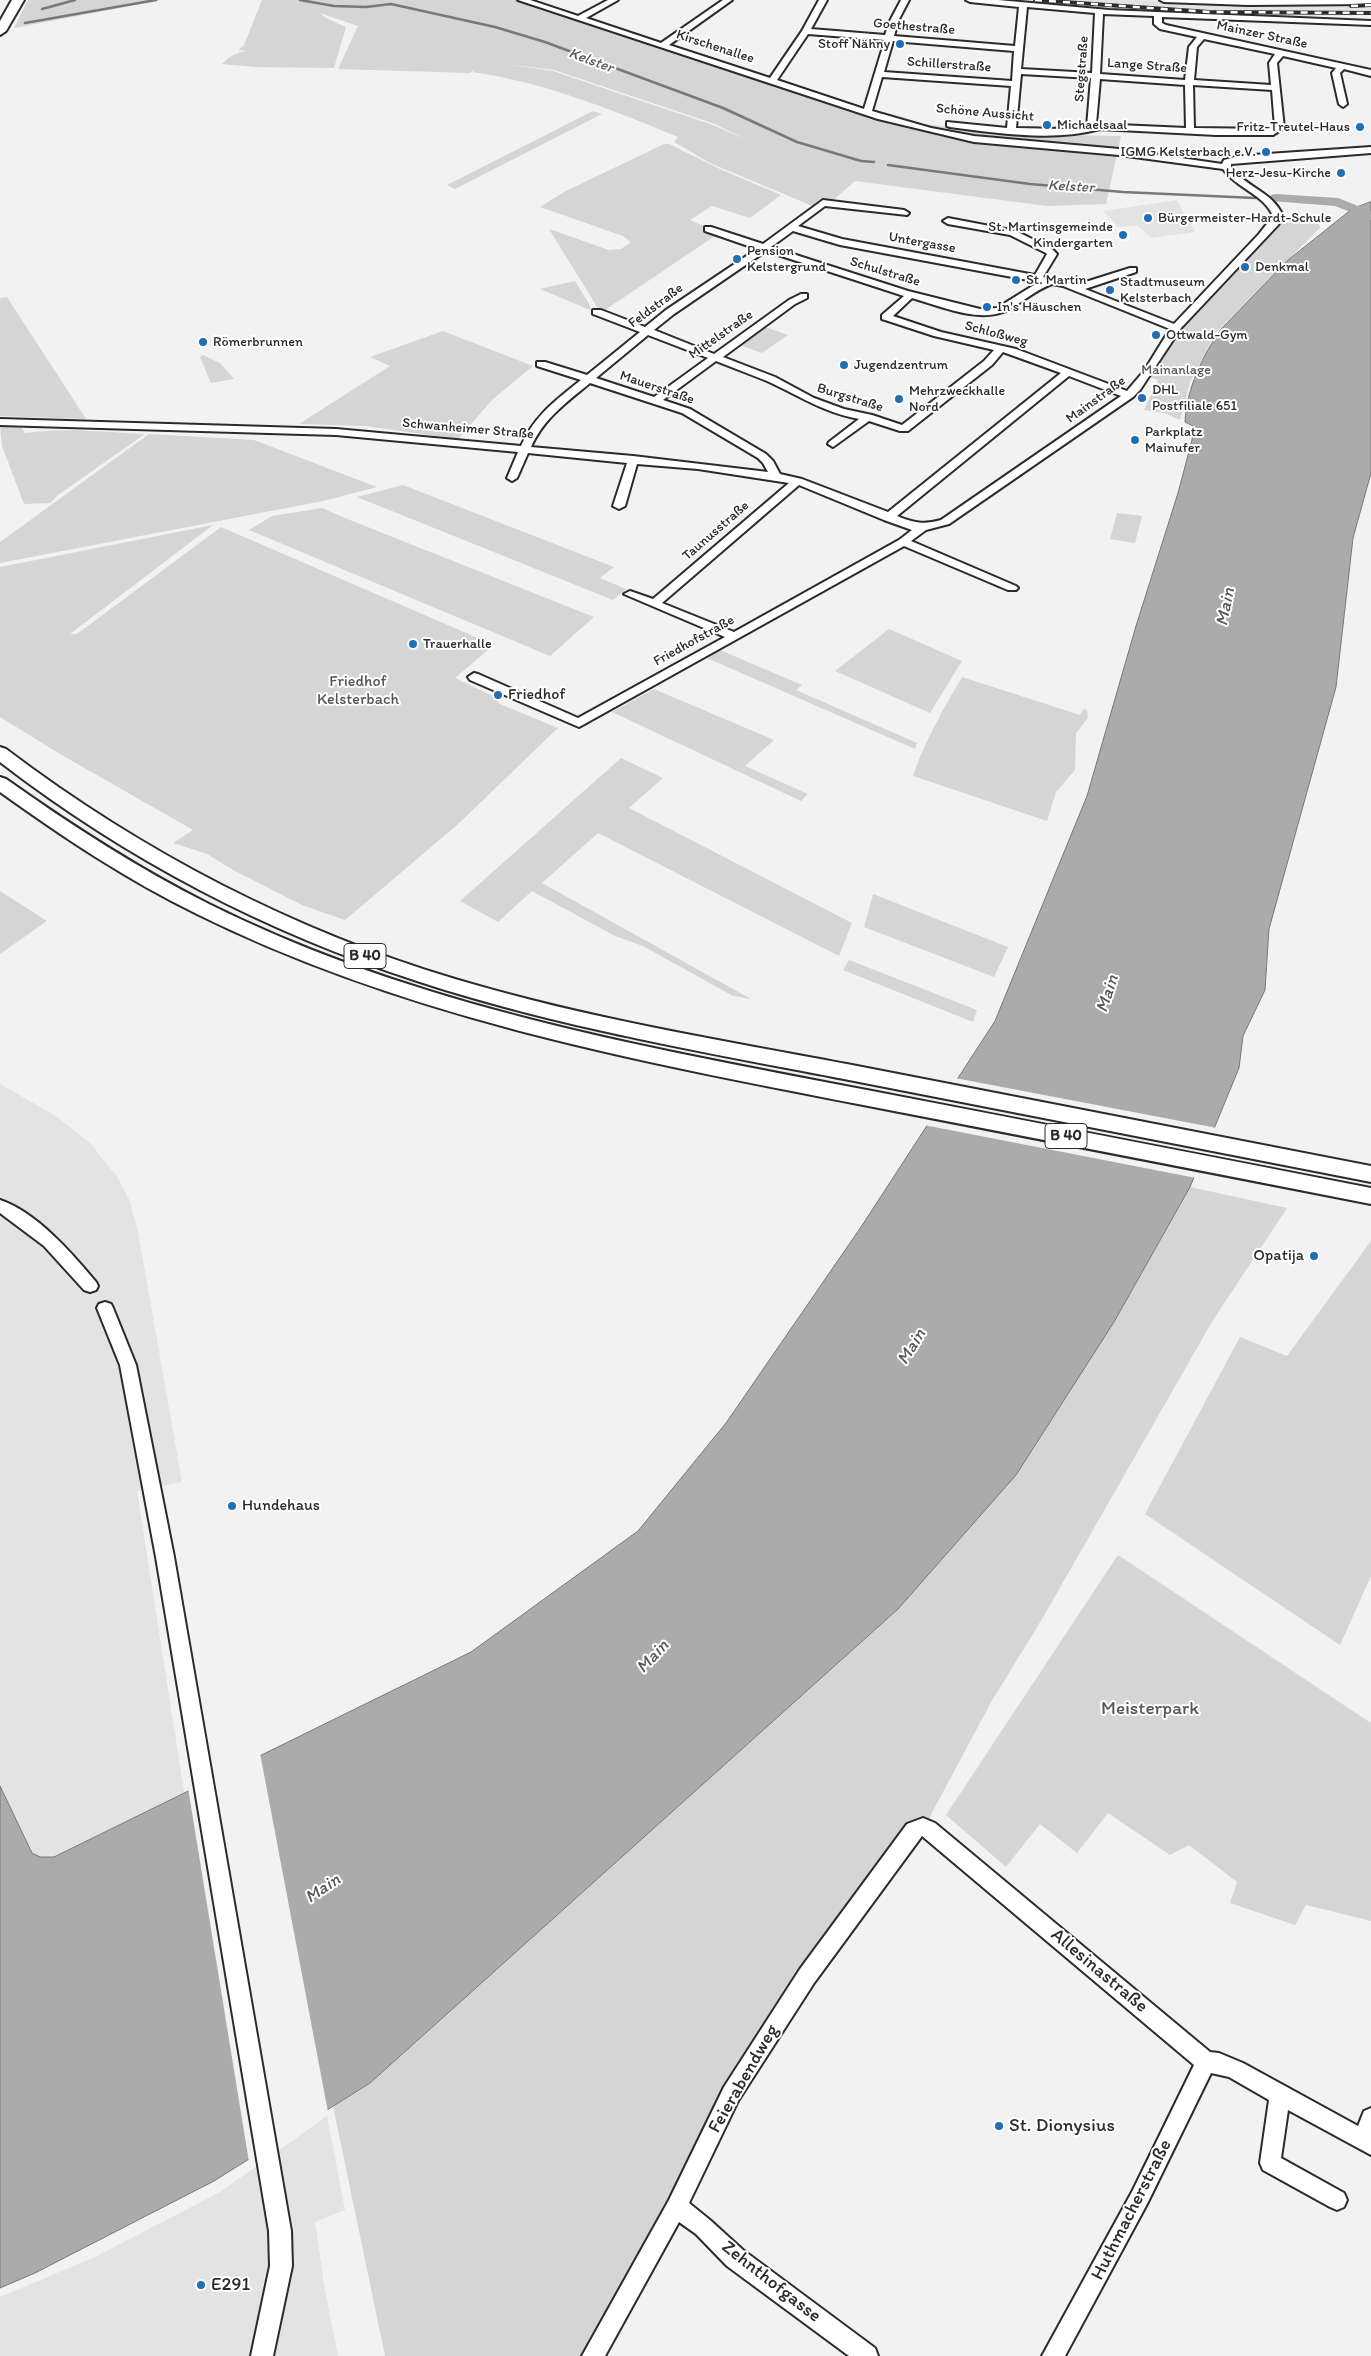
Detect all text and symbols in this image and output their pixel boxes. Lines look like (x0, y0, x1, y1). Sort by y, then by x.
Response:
street label: Goethestraße (872, 15, 956, 39)
street label: Mainzer Straße (1215, 17, 1309, 53)
street label: Kirschenallee (674, 26, 756, 68)
place label: Stoff Nähny (818, 36, 890, 52)
street label: Stegstraße (1071, 36, 1093, 102)
marker: Stoff Nähny (894, 38, 906, 50)
water label: Kelster (566, 45, 616, 77)
street label: Schillerstraße (906, 54, 992, 76)
street label: Lange Straße (1106, 55, 1188, 77)
street label: Schöne Aussicht (935, 100, 1035, 126)
place label: Michaelsaal (1057, 117, 1127, 133)
marker: Michaelsaal (1041, 119, 1053, 131)
place label: Fritz-Treutel-Haus (1237, 119, 1350, 135)
marker: Fritz-Treutel-Haus (1354, 121, 1366, 133)
place label: IGMG Kelsterbach e.V. (1120, 144, 1256, 160)
marker: IGMG Kelsterbach e.V. (1260, 146, 1272, 158)
place label: Herz-Jesu-Kirche (1226, 165, 1331, 181)
marker: Herz-Jesu-Kirche (1335, 167, 1347, 179)
water label: Kelster (1047, 177, 1095, 197)
place label: Bürgermeister-Hardt-Schule (1158, 210, 1331, 226)
marker: Bürgermeister-Hardt-Schule (1142, 212, 1154, 224)
place label: St. Martinsgemeinde Kindergarten (988, 219, 1113, 252)
street label: Untergasse (887, 229, 957, 257)
marker: St. Martinsgemeinde Kindergarten (1117, 229, 1129, 241)
place label: Pension Kelstergrund (747, 243, 826, 276)
marker: Pension Kelstergrund (731, 253, 743, 265)
street label: Schulstraße (848, 253, 922, 291)
place label: Denkmal (1255, 259, 1309, 275)
marker: Denkmal (1239, 261, 1251, 273)
place label: St. Martin (1026, 272, 1086, 288)
marker: St. Martin (1010, 274, 1022, 286)
place label: Stadtmuseum Kelsterbach (1120, 274, 1205, 306)
street label: Feldstraße (625, 280, 687, 332)
marker: Stadtmuseum Kelsterbach (1104, 284, 1116, 296)
place label: In's Häuschen (997, 299, 1081, 315)
marker: In's Häuschen (981, 301, 993, 313)
street label: Mittelstraße (686, 307, 756, 363)
street label: Schloßweg (963, 318, 1029, 350)
place label: Ottwald-Gym (1166, 327, 1248, 343)
marker: Ottwald-Gym (1150, 329, 1162, 341)
place label: Römerbrunnen (213, 334, 303, 350)
marker: Römerbrunnen (197, 336, 209, 348)
place label: Jugendzentrum (854, 357, 948, 373)
marker: Jugendzentrum (838, 359, 850, 371)
park label: Mainanlage (1141, 362, 1211, 378)
street label: Mauerstraße (617, 367, 697, 409)
street label: Mainstraße (1063, 373, 1129, 427)
street label: Burgstraße (815, 380, 885, 416)
place label: DHL Postfiliale 651 (1152, 382, 1237, 414)
place label: Mehrzweckhalle Nord (909, 383, 1005, 416)
marker: DHL Postfiliale 651 (1136, 392, 1148, 404)
marker: Mehrzweckhalle Nord (893, 393, 905, 405)
street label: Schwanheimer Straße (402, 415, 534, 443)
place label: Parkplatz Mainufer (1145, 424, 1203, 457)
marker: Parkplatz Mainufer (1129, 434, 1141, 446)
street label: Taunusstraße (679, 498, 753, 564)
water label: Main (1212, 586, 1240, 628)
street label: Friedhofstraße (651, 612, 737, 670)
place label: Trauerhalle (423, 636, 492, 652)
marker: Trauerhalle (407, 638, 419, 650)
park label: Friedhof Kelsterbach (317, 672, 399, 710)
place label: Friedhof (508, 685, 565, 705)
marker: Friedhof (492, 689, 504, 701)
road number: B 40 (344, 944, 386, 968)
water label: Main (1092, 972, 1124, 1016)
road number: B 40 (1045, 1124, 1087, 1148)
place label: Opatija (1253, 1246, 1304, 1266)
marker: Opatija (1308, 1250, 1320, 1262)
water label: Main (893, 1325, 931, 1369)
place label: Hundehaus (242, 1496, 320, 1516)
marker: Hundehaus (226, 1500, 238, 1512)
water label: Main (632, 1636, 674, 1678)
park label: Meisterpark (1101, 1698, 1199, 1720)
water label: Main (301, 1869, 345, 1909)
street label: Allesinastraße (1046, 1924, 1152, 2018)
street label: Feierabendweg (704, 2021, 784, 2137)
place label: St. Dionysius (1009, 2115, 1115, 2137)
marker: St. Dionysius (993, 2120, 1005, 2132)
street label: Huthmacherstraße (1087, 2136, 1177, 2284)
street label: Zehnthofgasse (717, 2236, 825, 2328)
place label: E291 (211, 2274, 250, 2296)
marker: E291 (195, 2279, 207, 2291)

